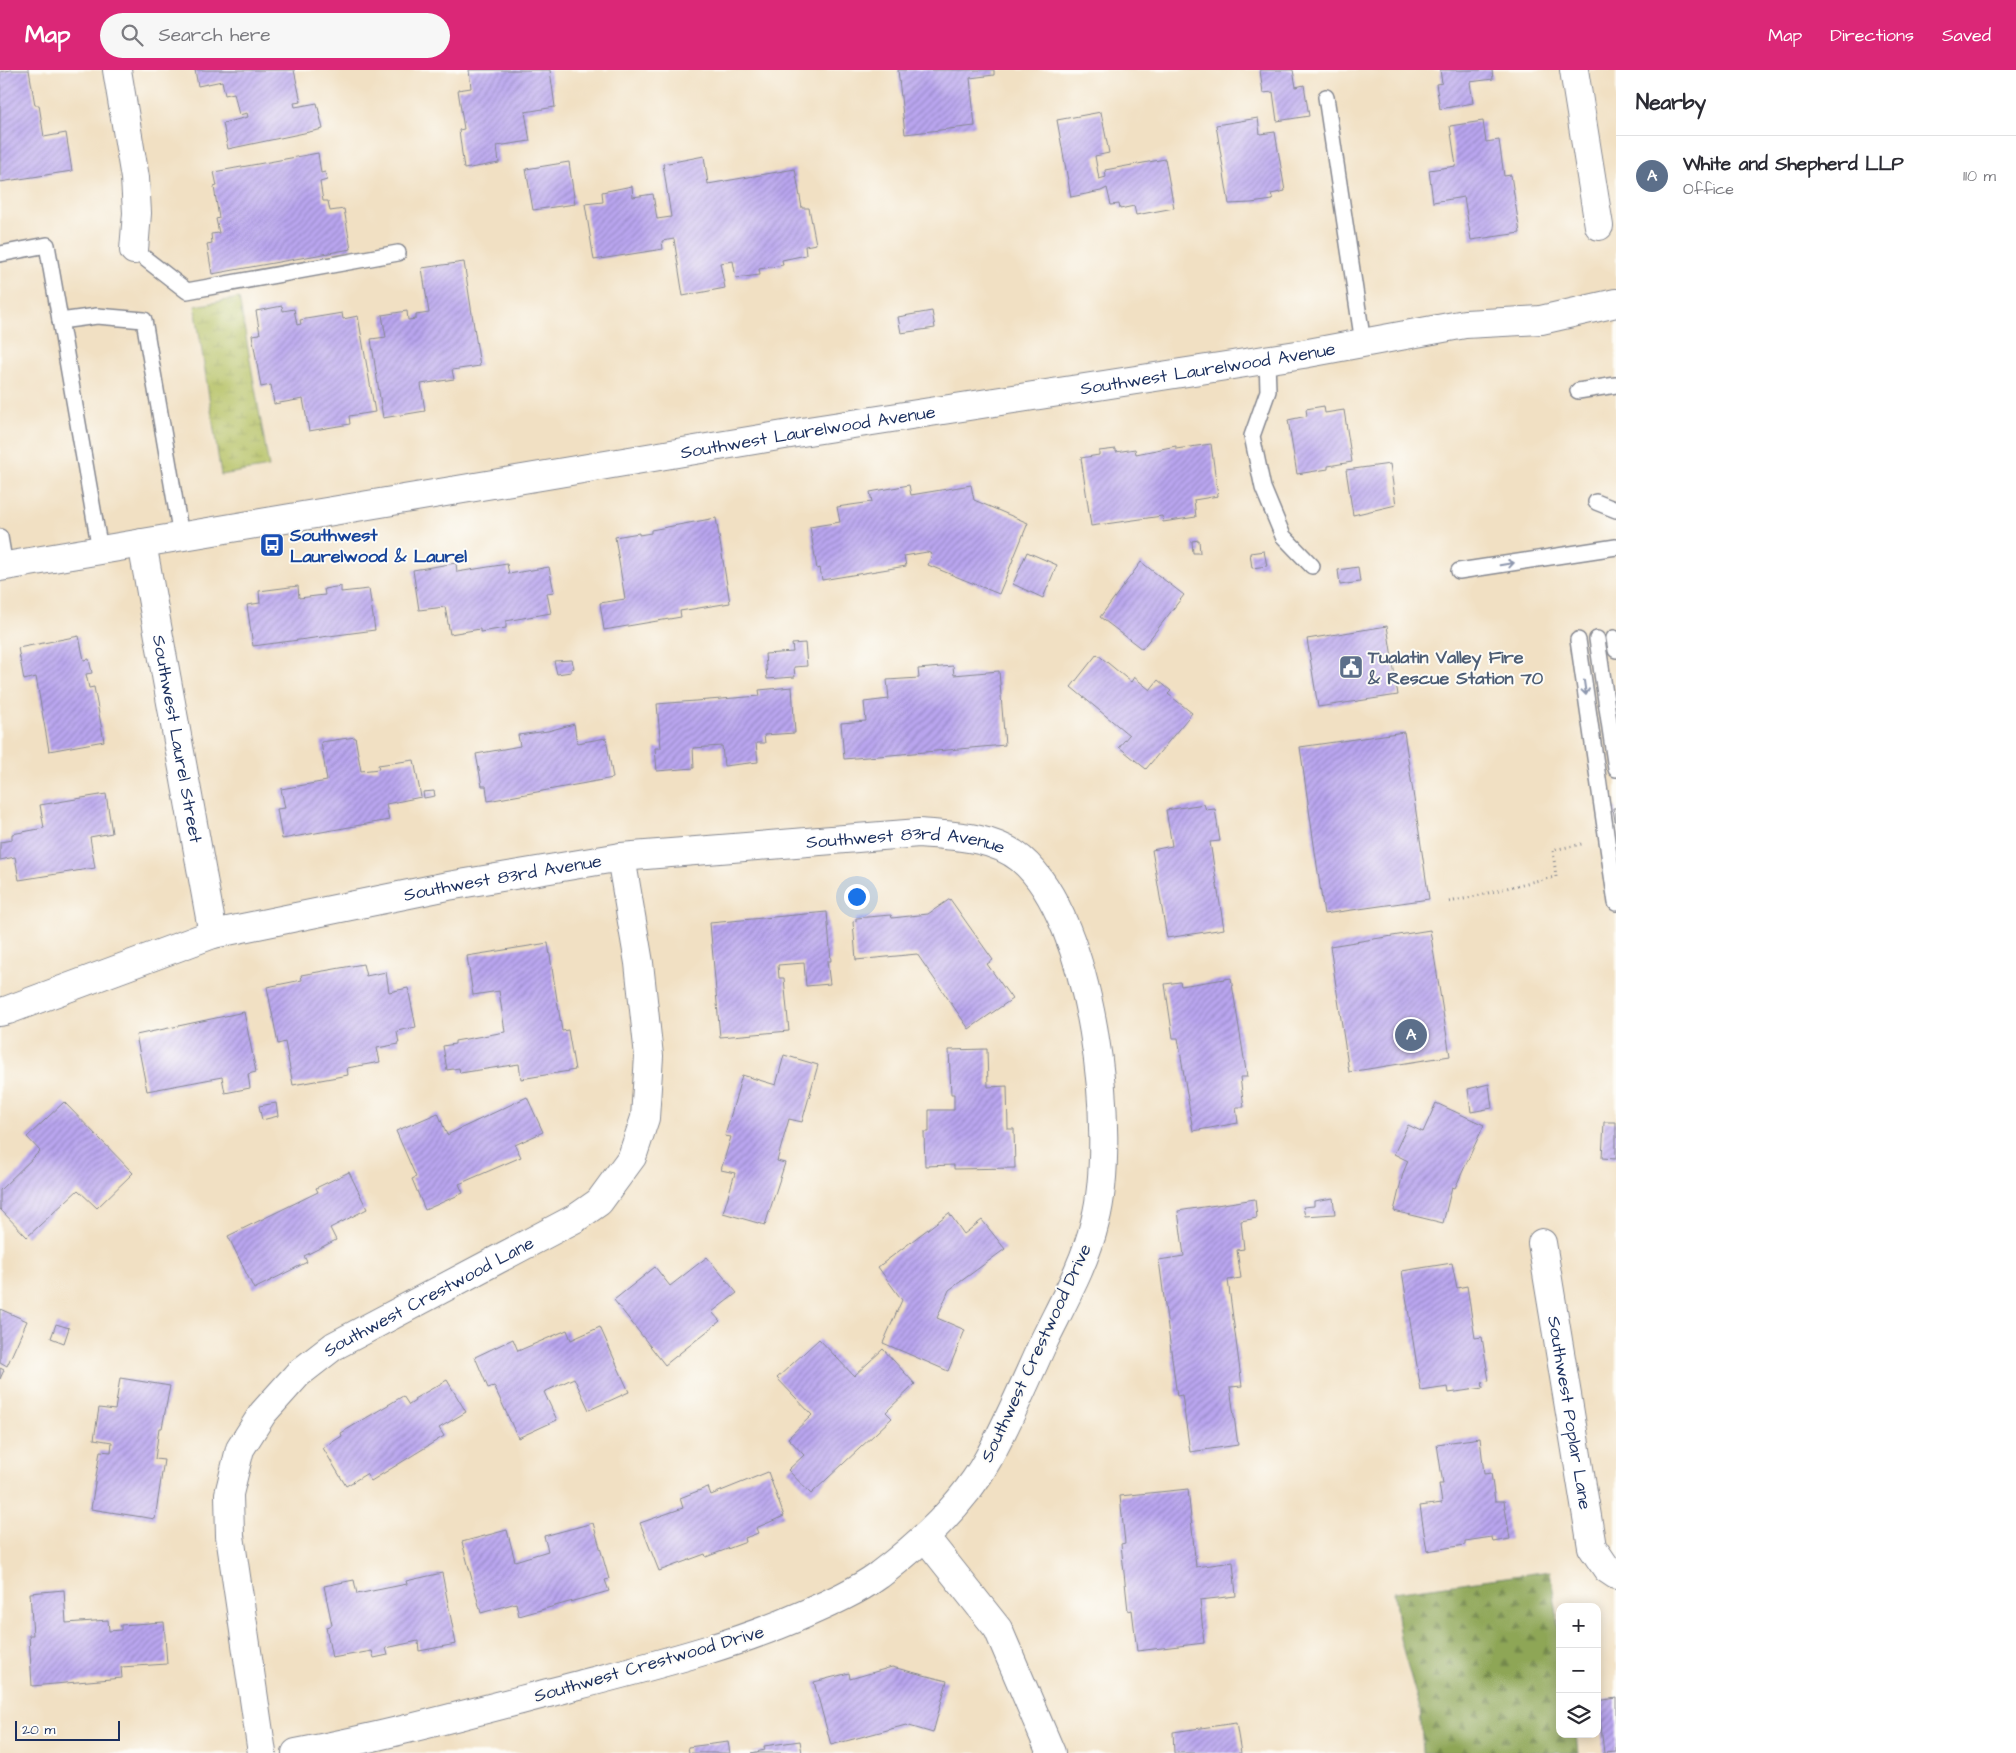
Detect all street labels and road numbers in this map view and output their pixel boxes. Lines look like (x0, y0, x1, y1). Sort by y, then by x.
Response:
street label: Southwest Laurelwood Avenue (1078, 336, 1338, 401)
street label: Southwest Laurelwood Avenue (678, 399, 937, 465)
street label: Southwest Laurel Street (146, 633, 209, 846)
street label: Southwest 83rd Avenue (805, 820, 1009, 860)
street label: Southwest 83rd Avenue (401, 848, 604, 907)
street label: Southwest Crestwood Lane (318, 1230, 538, 1363)
street label: Southwest Crestwood Drive (974, 1240, 1098, 1466)
street label: Southwest Poplar Lane (1542, 1314, 1598, 1512)
street label: Southwest Crestwood Drive (531, 1619, 767, 1709)

